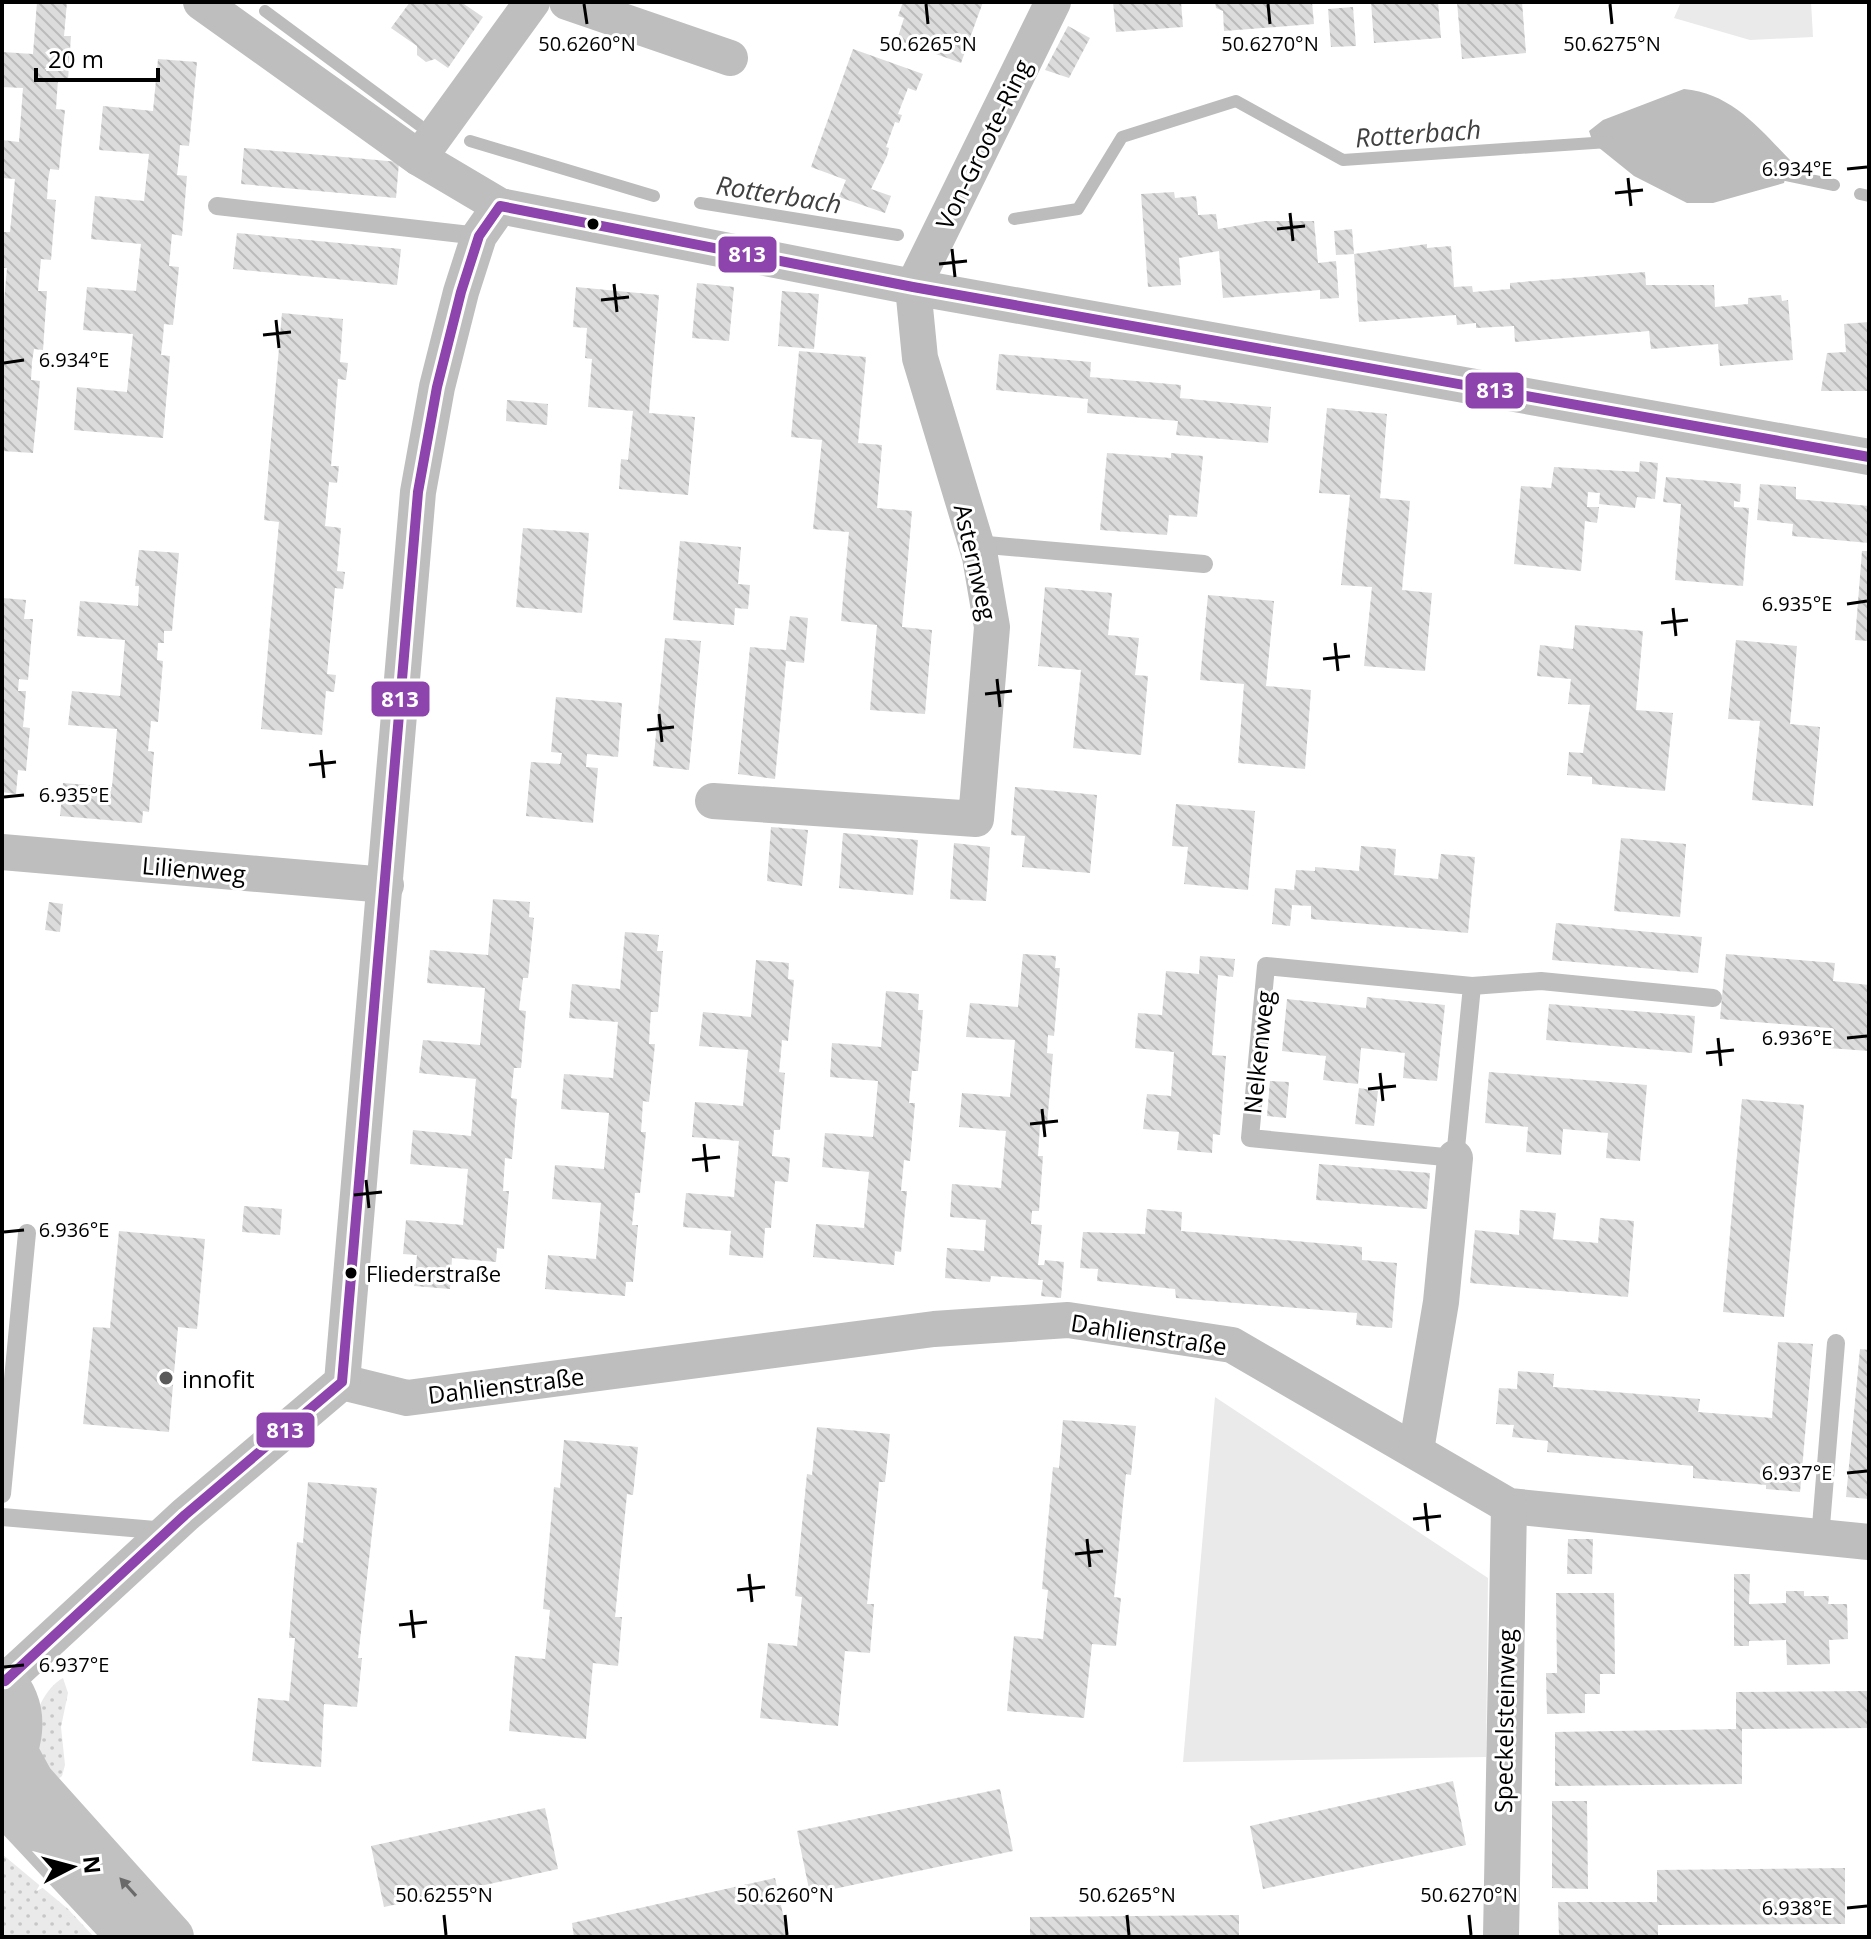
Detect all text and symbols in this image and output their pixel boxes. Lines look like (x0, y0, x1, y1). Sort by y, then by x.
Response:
text: 50.6260°N (538, 30, 636, 57)
text: 50.6265°N (879, 30, 977, 57)
text: 50.6270°N (1221, 30, 1319, 57)
text: 50.6275°N (1563, 30, 1661, 57)
scale bar (36, 32, 158, 82)
text: 20 m (48, 42, 104, 75)
street label: Von-Groote-Ring (927, 53, 1039, 235)
water label: Rotterbach (1354, 111, 1482, 155)
text: 6.934°E (1762, 155, 1832, 182)
water label: Rotterbach (714, 166, 844, 222)
unlabelled marker (585, 216, 601, 232)
line badge: 813 (717, 235, 778, 274)
text: 813 (728, 238, 766, 268)
text: 6.934°E (39, 346, 109, 373)
line badge: 813 (1464, 371, 1525, 410)
text: 813 (1476, 374, 1514, 404)
street label: Asternweg (947, 501, 1005, 623)
text: 6.935°E (1762, 590, 1832, 617)
line badge: 813 (370, 680, 431, 718)
text: 813 (381, 683, 419, 713)
text: 6.935°E (39, 781, 109, 808)
street label: Lilienweg (141, 848, 247, 890)
street label: Nelkenweg (1235, 989, 1281, 1115)
text: 6.936°E (1762, 1024, 1832, 1051)
text: 6.936°E (39, 1216, 109, 1243)
place label: Fliederstraße (366, 1258, 501, 1288)
marker: Fliederstraße (343, 1265, 359, 1281)
street label: Dahlienstraße (1069, 1305, 1229, 1363)
street label: Dahlienstraße (426, 1359, 586, 1411)
place label: innofit (182, 1362, 255, 1395)
marker: innofit (157, 1369, 175, 1387)
line badge: 813 (255, 1411, 316, 1449)
text: 813 (266, 1414, 304, 1444)
text: 6.937°E (1762, 1459, 1832, 1486)
street label: Speckelsteinweg (1486, 1629, 1522, 1813)
text: 6.937°E (39, 1651, 109, 1678)
north arrow (32, 1827, 112, 1907)
text: N (77, 1854, 109, 1875)
one-way arrow (119, 1878, 137, 1897)
text: 50.6255°N (395, 1881, 493, 1908)
text: 50.6260°N (736, 1881, 834, 1908)
text: 50.6265°N (1078, 1881, 1176, 1908)
text: 50.6270°N (1420, 1881, 1518, 1908)
text: 6.938°E (1762, 1894, 1832, 1921)

